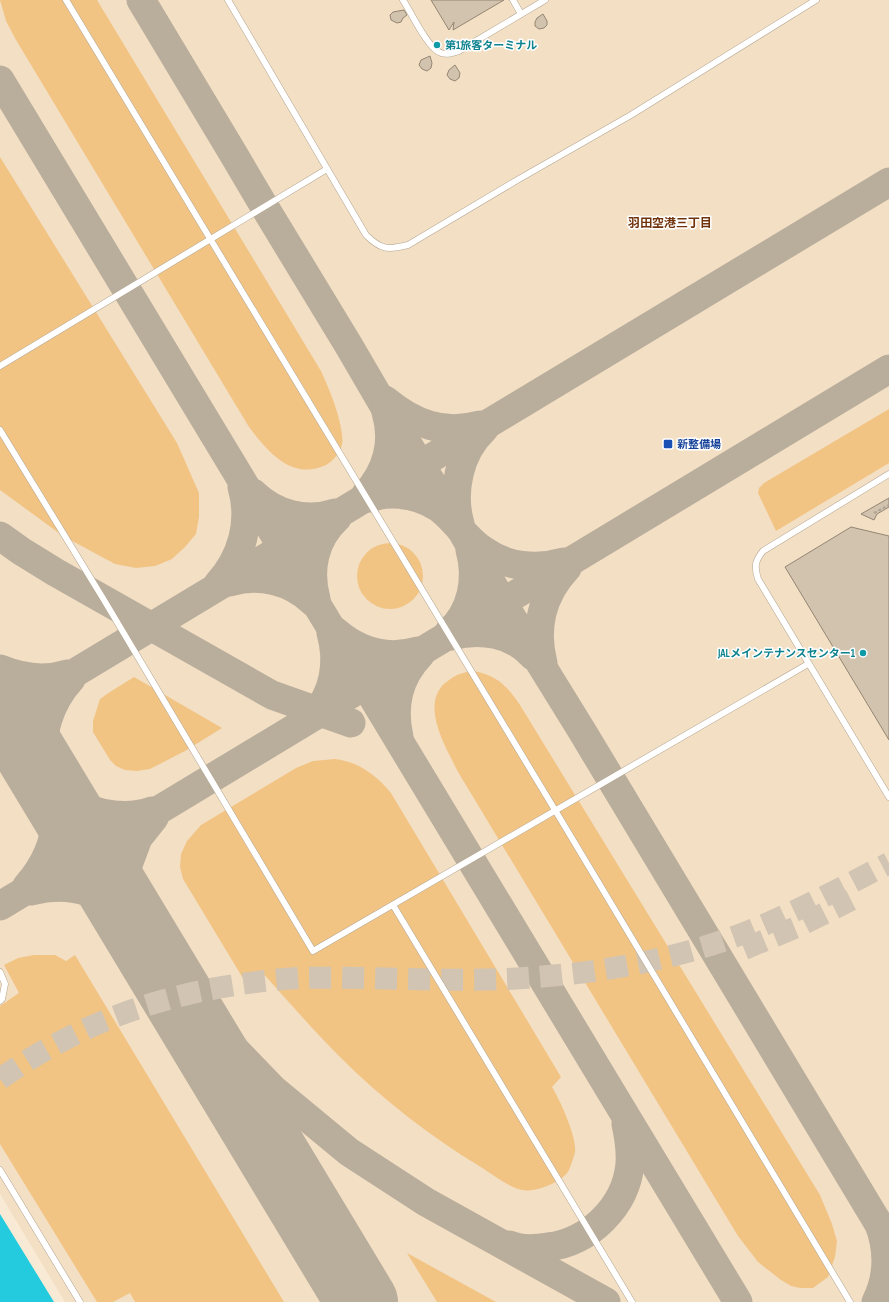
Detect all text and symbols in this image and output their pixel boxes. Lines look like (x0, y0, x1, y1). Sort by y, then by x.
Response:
place label: 第1旅客ターミナル (445, 39, 537, 52)
marker: 第1旅客ターミナル (432, 40, 442, 50)
district label: 羽田空港三丁目 (628, 216, 712, 231)
marker: 新整備場 (662, 438, 674, 450)
place label: 新整備場 (677, 438, 721, 451)
place label: JALメインテナンスセンター1 (717, 647, 856, 660)
marker: JALメインテナンスセンター1 (858, 648, 868, 658)

